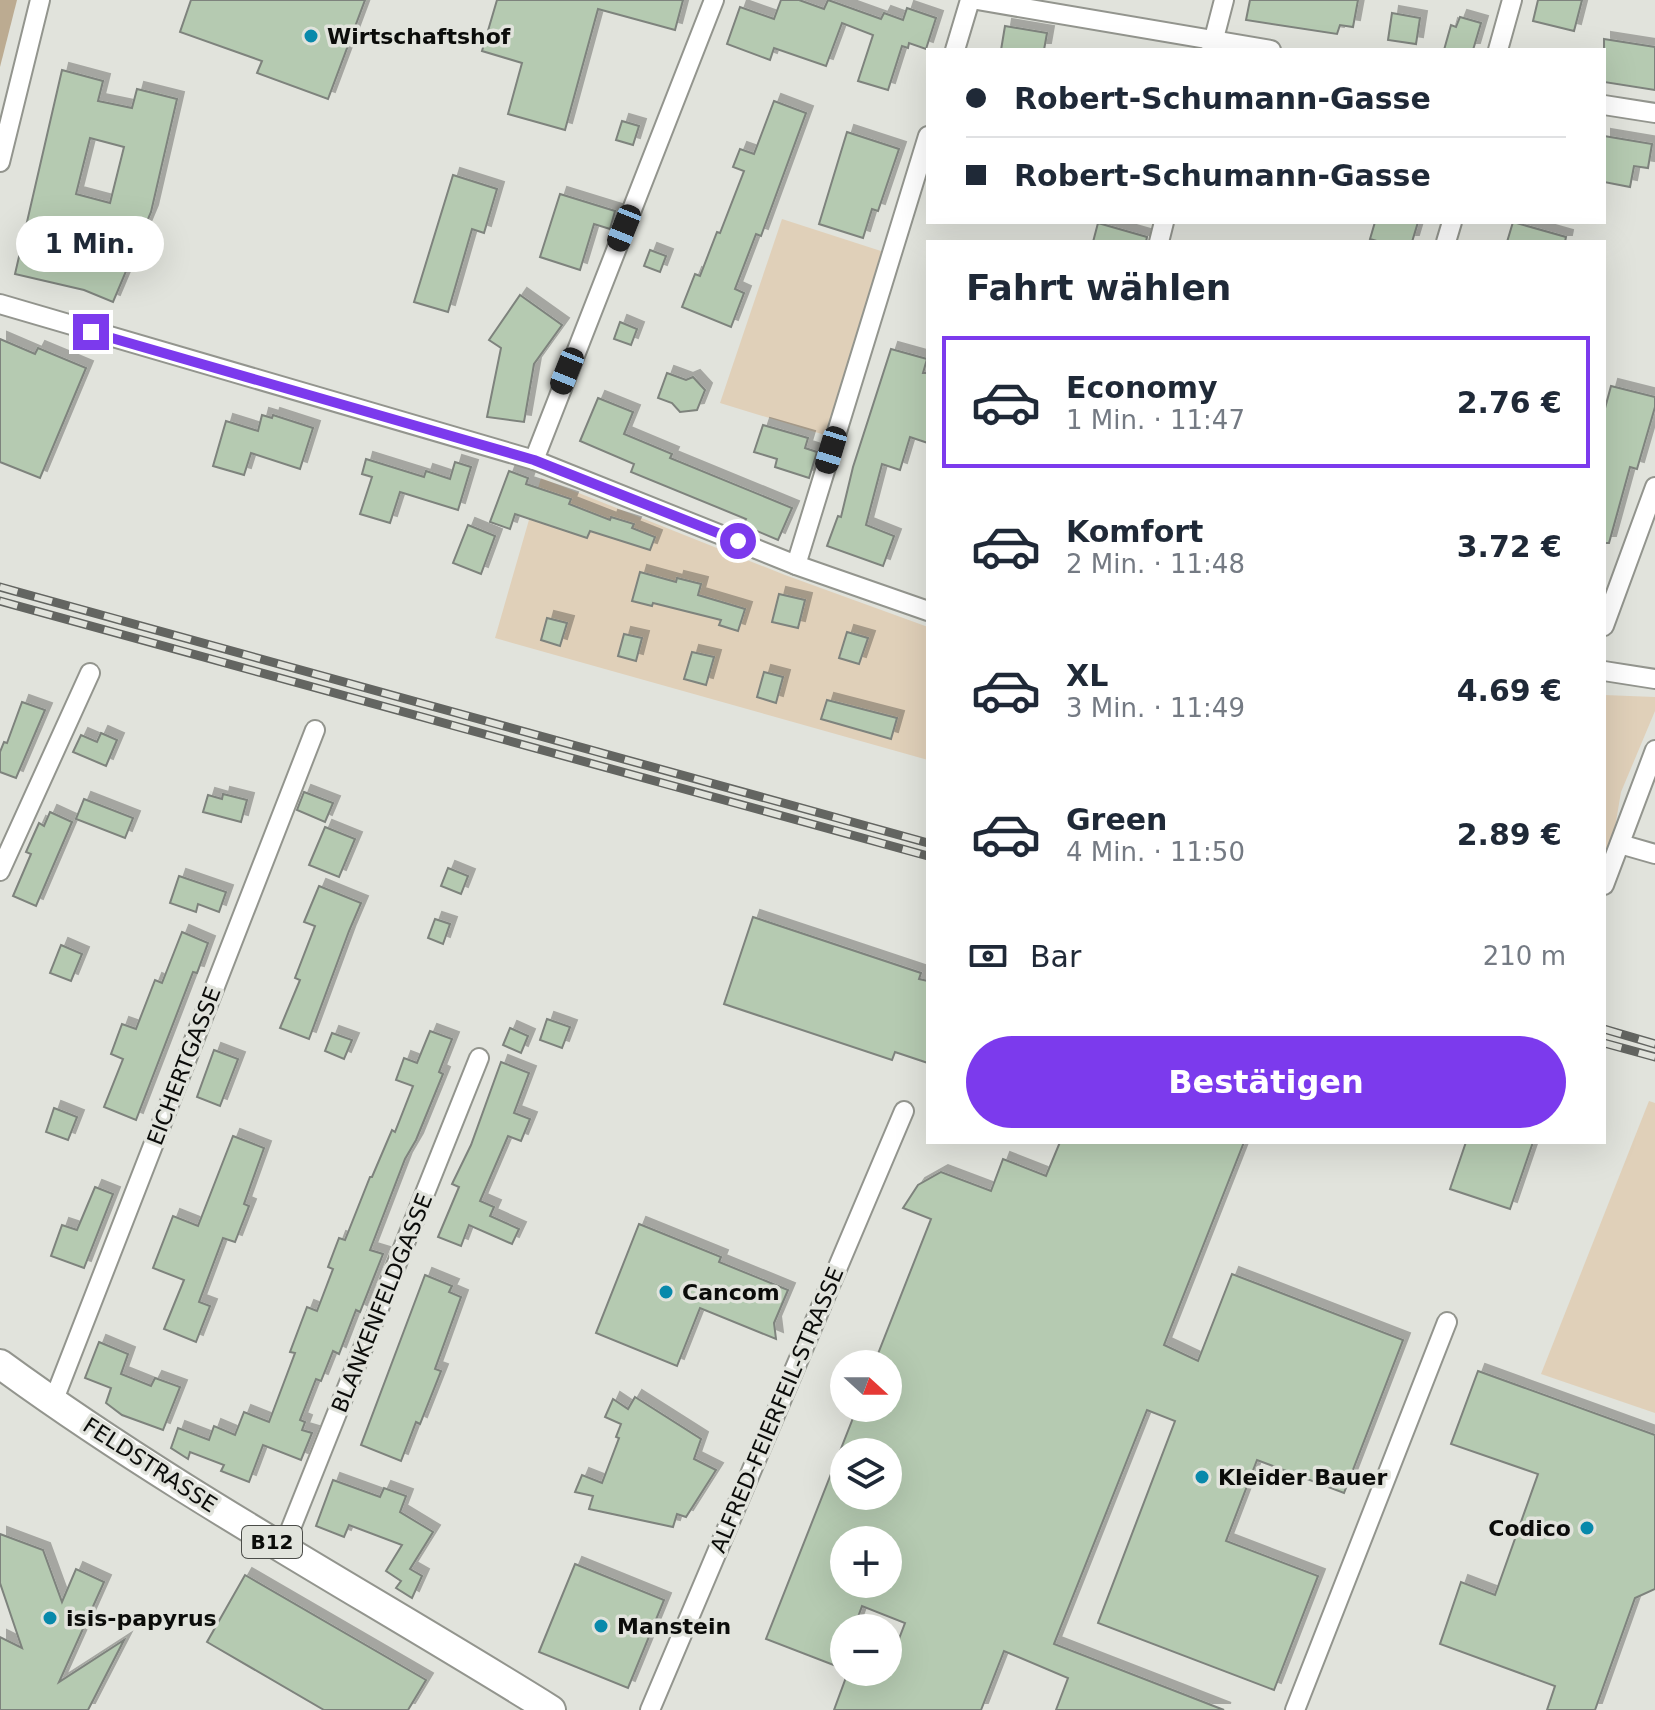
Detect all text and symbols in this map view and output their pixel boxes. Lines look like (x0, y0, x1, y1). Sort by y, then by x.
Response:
place label: Wirtschaftshof (327, 24, 511, 49)
marker: Wirtschaftshof (302, 27, 320, 45)
text: Robert-Schumann-Gasse (1014, 81, 1431, 116)
text: Robert-Schumann-Gasse (1014, 158, 1431, 193)
car (604, 201, 644, 255)
callout: 1 Min. (17, 216, 165, 272)
text: 1 Min. (45, 229, 135, 259)
text: Fahrt wählen (966, 267, 1231, 308)
route end (73, 314, 109, 350)
car (547, 344, 587, 398)
icon: car (970, 366, 1042, 438)
text: Economy (1066, 370, 1218, 405)
text: 2.76 € (1457, 385, 1562, 420)
text: 1 Min. · 11:47 (1066, 405, 1245, 435)
car (813, 424, 849, 476)
icon: car (970, 510, 1042, 582)
text: Komfort (1066, 514, 1203, 549)
route start (720, 523, 756, 559)
text: 3.72 € (1457, 529, 1562, 564)
text: 2 Min. · 11:48 (1066, 549, 1245, 579)
icon: car (970, 654, 1042, 726)
text: XL (1066, 658, 1108, 693)
text: 4.69 € (1457, 673, 1562, 708)
text: 3 Min. · 11:49 (1066, 693, 1245, 723)
icon: car (970, 798, 1042, 870)
text: Green (1066, 802, 1167, 837)
text: 2.89 € (1457, 817, 1562, 852)
text: 4 Min. · 11:50 (1066, 837, 1245, 867)
icon: cash (966, 934, 1010, 978)
text: Bar (1030, 939, 1081, 974)
text: 210 m (1483, 941, 1566, 971)
street label: EICHERTGASSE (142, 983, 226, 1149)
button: Bestätigen (966, 1036, 1566, 1128)
street label: BLANKENFELDGASSE (327, 1190, 437, 1416)
street label: ALFRED-FEIERFEIL-STRASSE (705, 1263, 849, 1557)
place label: Cancom (682, 1280, 780, 1305)
marker: Cancom (657, 1283, 675, 1301)
north arrow (830, 1350, 902, 1422)
map controls (830, 1350, 902, 1686)
street label: FELDSTRASSE (78, 1412, 222, 1518)
button: layers (830, 1438, 902, 1510)
place label: Kleider Bauer (1218, 1465, 1387, 1490)
marker: Kleider Bauer (1193, 1468, 1211, 1486)
place label: Codico (1488, 1516, 1571, 1541)
marker: Codico (1578, 1519, 1596, 1537)
road number: B12 (242, 1526, 302, 1558)
button: + (830, 1526, 902, 1598)
place label: isis-papyrus (66, 1606, 217, 1631)
marker: isis-papyrus (41, 1609, 59, 1627)
place label: Manstein (617, 1614, 731, 1639)
button: − (830, 1614, 902, 1686)
marker: Manstein (592, 1617, 610, 1635)

